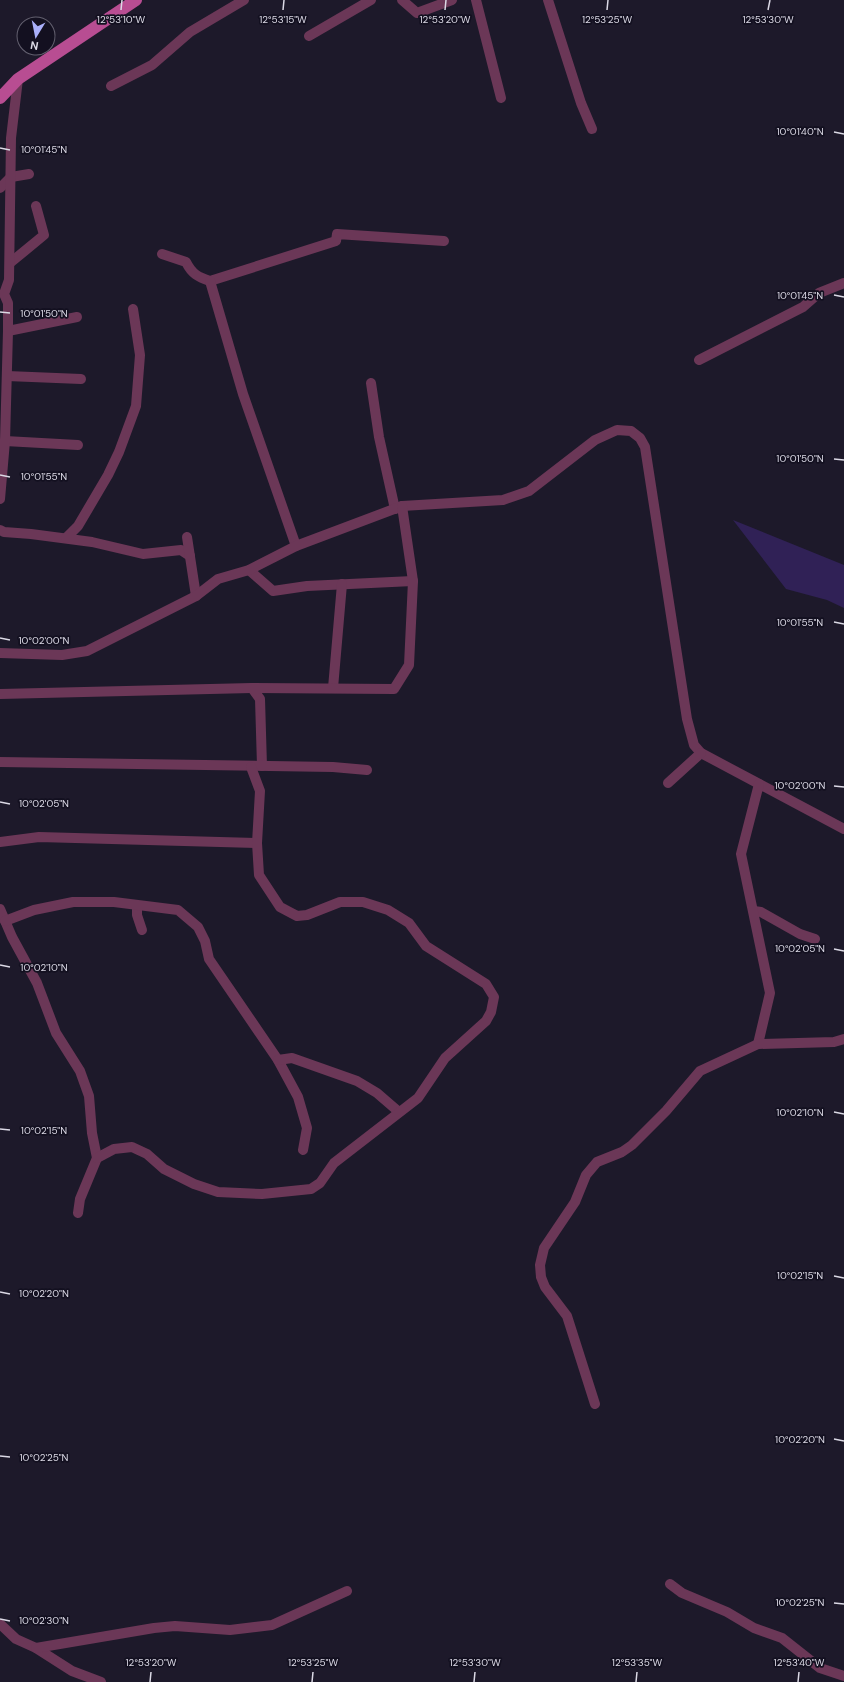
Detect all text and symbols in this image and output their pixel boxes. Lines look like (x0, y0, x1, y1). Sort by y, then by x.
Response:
text: 12°53'10"W (97, 13, 146, 26)
text: 12°53'15"W (259, 13, 307, 26)
text: 12°53'20"W (420, 13, 471, 26)
text: 12°53'25"W (582, 13, 632, 26)
text: 12°53'30"W (742, 13, 794, 26)
north arrow (16, 16, 56, 56)
text: N (29, 38, 39, 53)
text: 10°01'40"N (776, 125, 824, 138)
text: 10°01'45"N (21, 143, 67, 156)
text: 10°01'45"N (777, 289, 823, 302)
text: 10°01'50"N (20, 307, 68, 320)
text: 10°01'50"N (776, 452, 824, 465)
text: 10°01'55"N (21, 470, 67, 483)
text: 10°01'55"N (777, 616, 823, 629)
text: 10°02'00"N (19, 634, 70, 647)
text: 10°02'00"N (775, 779, 826, 792)
text: 10°02'05"N (19, 797, 69, 810)
text: 10°02'05"N (775, 942, 825, 955)
text: 10°02'10"N (20, 961, 68, 974)
text: 10°02'10"N (776, 1106, 824, 1119)
text: 10°02'15"N (21, 1124, 67, 1137)
text: 10°02'15"N (777, 1269, 823, 1282)
text: 10°02'20"N (19, 1287, 69, 1300)
text: 10°02'20"N (775, 1433, 825, 1446)
text: 10°02'25"N (20, 1451, 69, 1464)
text: 10°02'25"N (776, 1596, 825, 1609)
text: 10°02'30"N (19, 1614, 69, 1627)
text: 12°53'20"W (126, 1656, 177, 1669)
text: 12°53'25"W (288, 1656, 338, 1669)
text: 12°53'30"W (449, 1656, 501, 1669)
text: 12°53'35"W (612, 1656, 662, 1669)
text: 12°53'40"W (774, 1656, 825, 1669)

